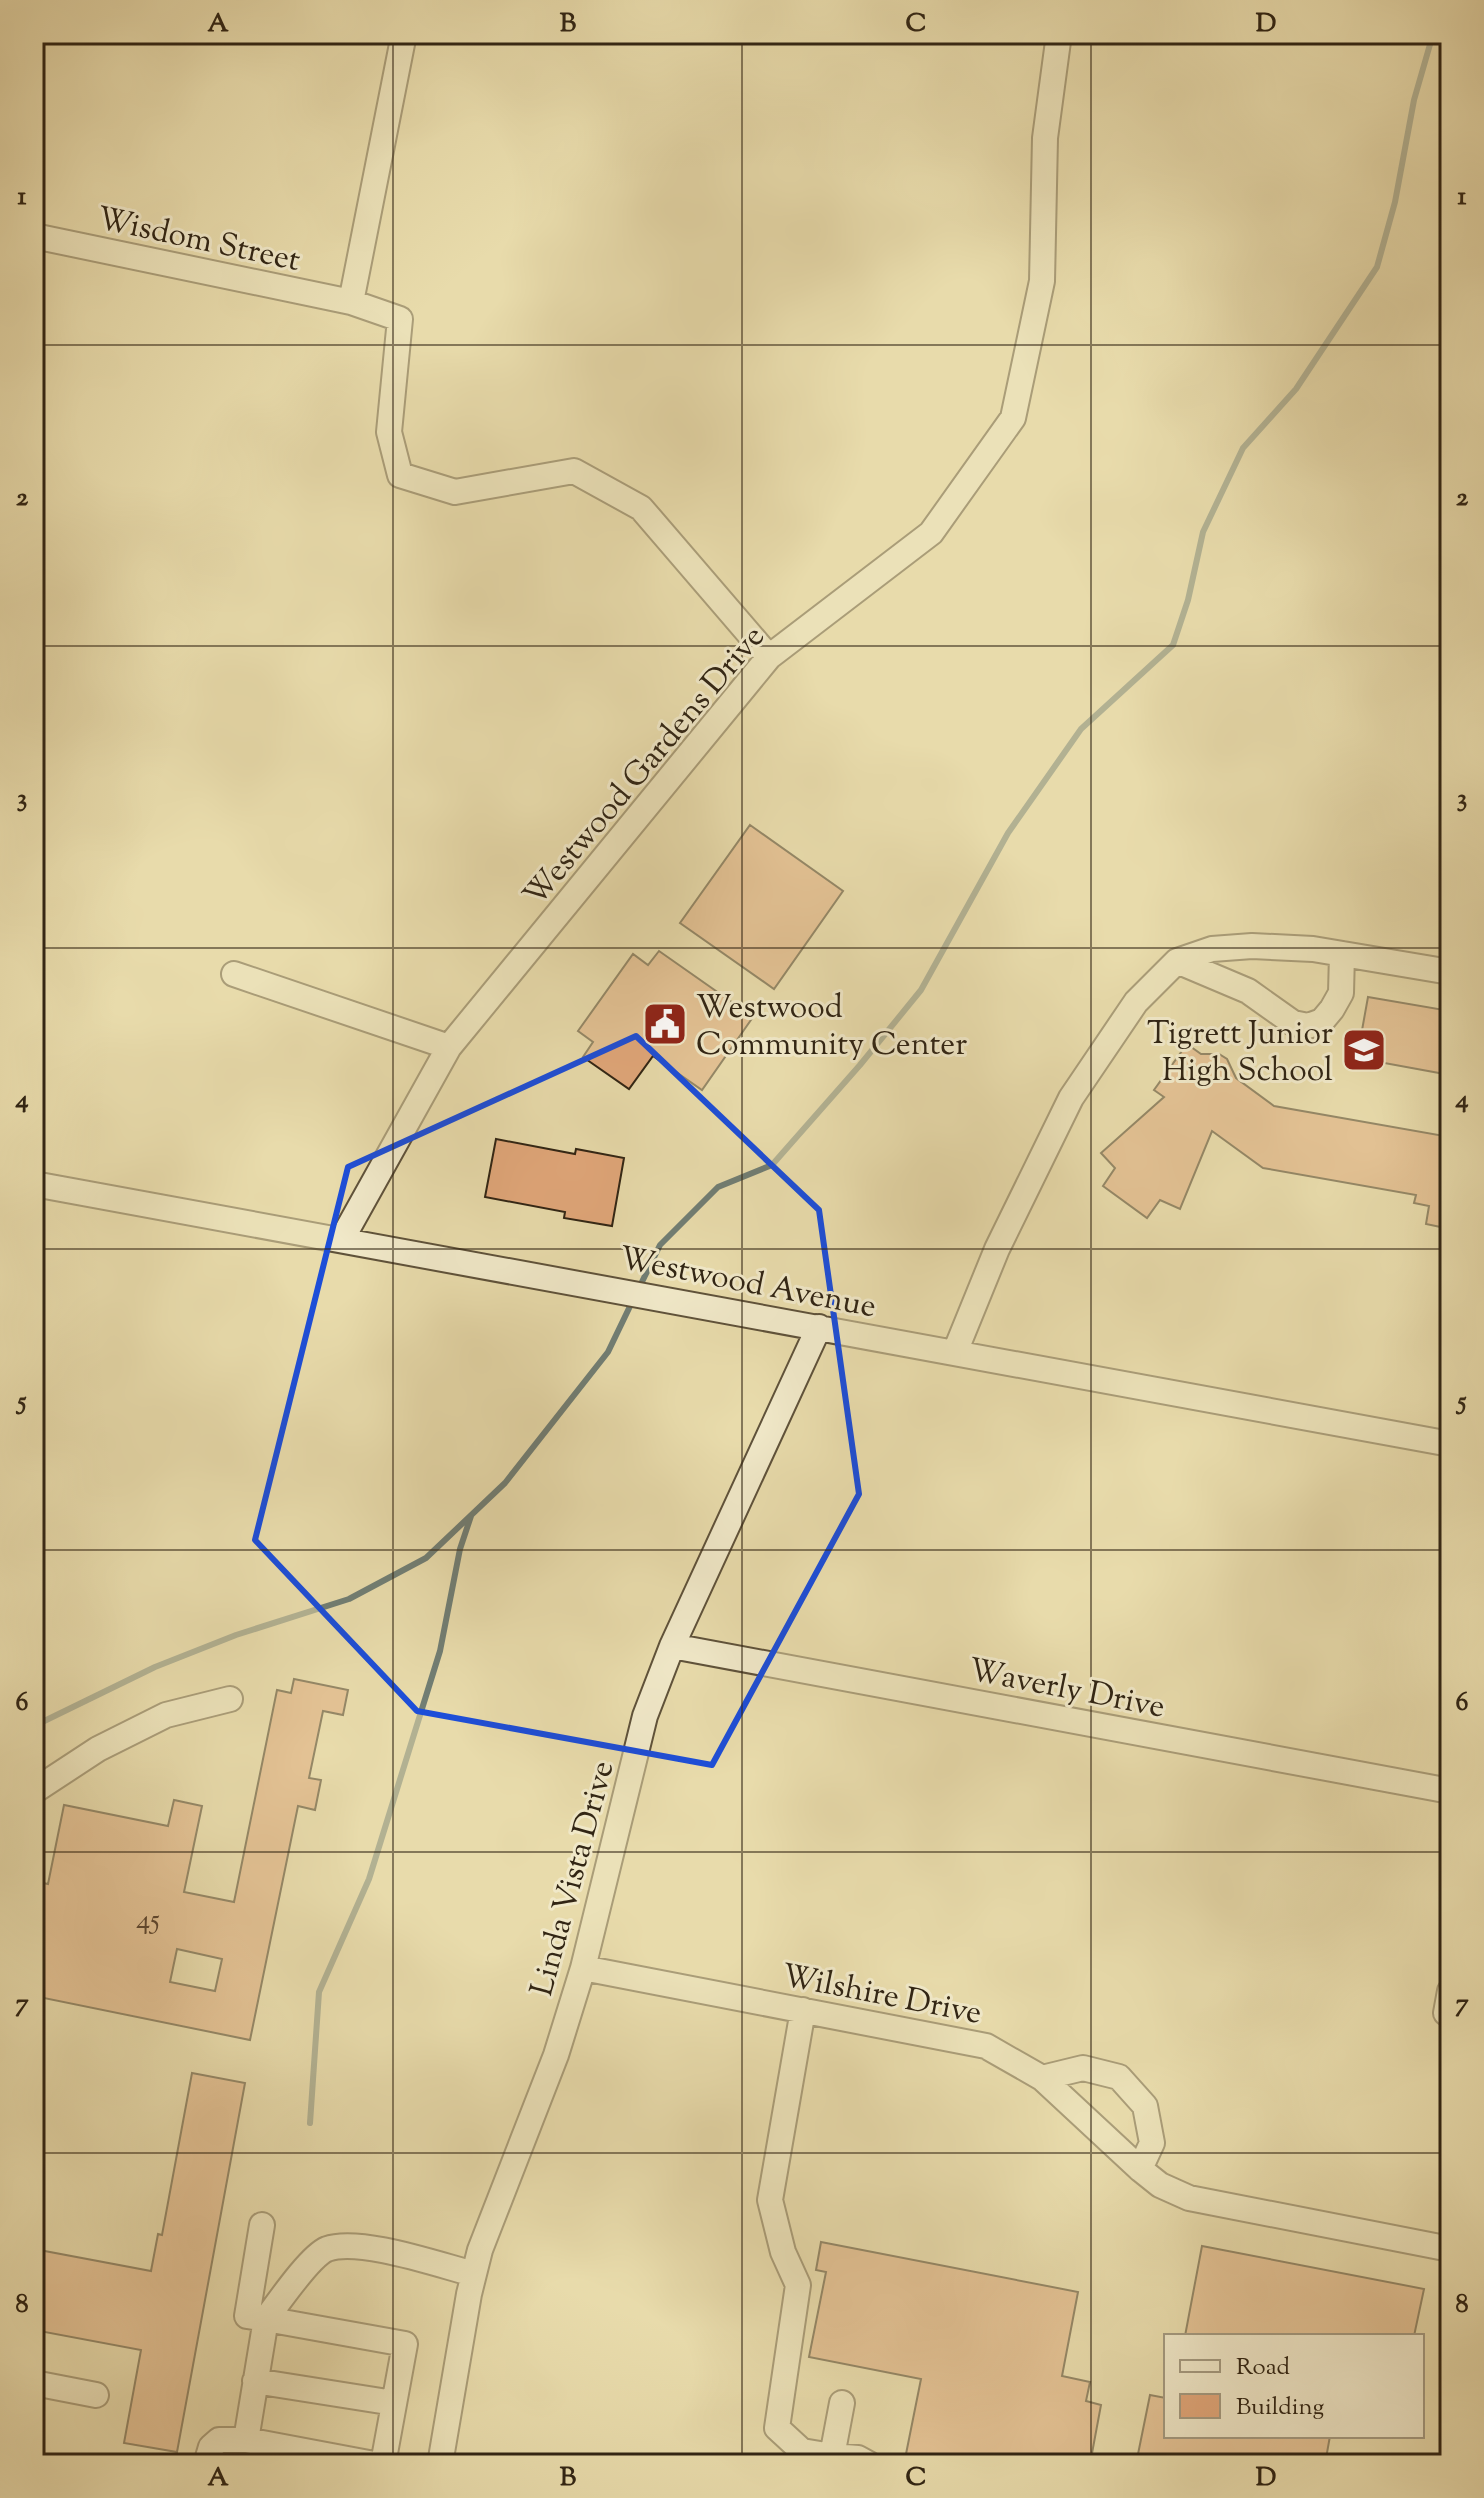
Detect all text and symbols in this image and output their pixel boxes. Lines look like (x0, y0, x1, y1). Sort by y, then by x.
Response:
text: A (207, 6, 229, 43)
text: B (560, 6, 577, 43)
text: C (906, 6, 926, 43)
text: D (1256, 6, 1276, 43)
text: 1 (18, 179, 27, 216)
text: 1 (1458, 179, 1467, 216)
street label: Wisdom Street (93, 197, 304, 285)
text: 2 (16, 480, 29, 517)
text: 2 (1456, 480, 1469, 517)
street label: Westwood Gardens Drive (514, 616, 777, 917)
text: 3 (17, 781, 27, 818)
text: 3 (1457, 781, 1467, 818)
place label: Westwood Community Center (696, 986, 967, 1069)
public building icon: Westwood Community Center (641, 1000, 689, 1048)
place label: Tigrett Junior High School (1147, 1012, 1333, 1095)
school or university icon: Tigrett Junior High School (1340, 1026, 1388, 1074)
text: 4 (14, 1082, 29, 1119)
text: 4 (1454, 1082, 1469, 1119)
street label: Westwood Avenue (615, 1236, 880, 1331)
text: 5 (16, 1384, 27, 1421)
text: 5 (1456, 1384, 1467, 1421)
street label: Waverly Drive (964, 1648, 1168, 1731)
text: 6 (16, 1685, 29, 1722)
text: 6 (1456, 1685, 1469, 1722)
street label: Linda Vista Drive (520, 1756, 627, 2001)
house number: 45 (136, 1901, 160, 1941)
street label: Wilshire Drive (778, 1954, 985, 2038)
text: 7 (15, 1986, 29, 2023)
text: 7 (1455, 1986, 1469, 2023)
text: 8 (15, 2287, 29, 2324)
text: 8 (1455, 2287, 1469, 2324)
legend (1164, 2334, 1424, 2438)
text: Road (1236, 2351, 1290, 2385)
text: Building (1236, 2391, 1325, 2425)
text: A (207, 2460, 229, 2497)
text: B (560, 2460, 577, 2497)
text: C (906, 2460, 926, 2497)
text: D (1256, 2460, 1276, 2497)

